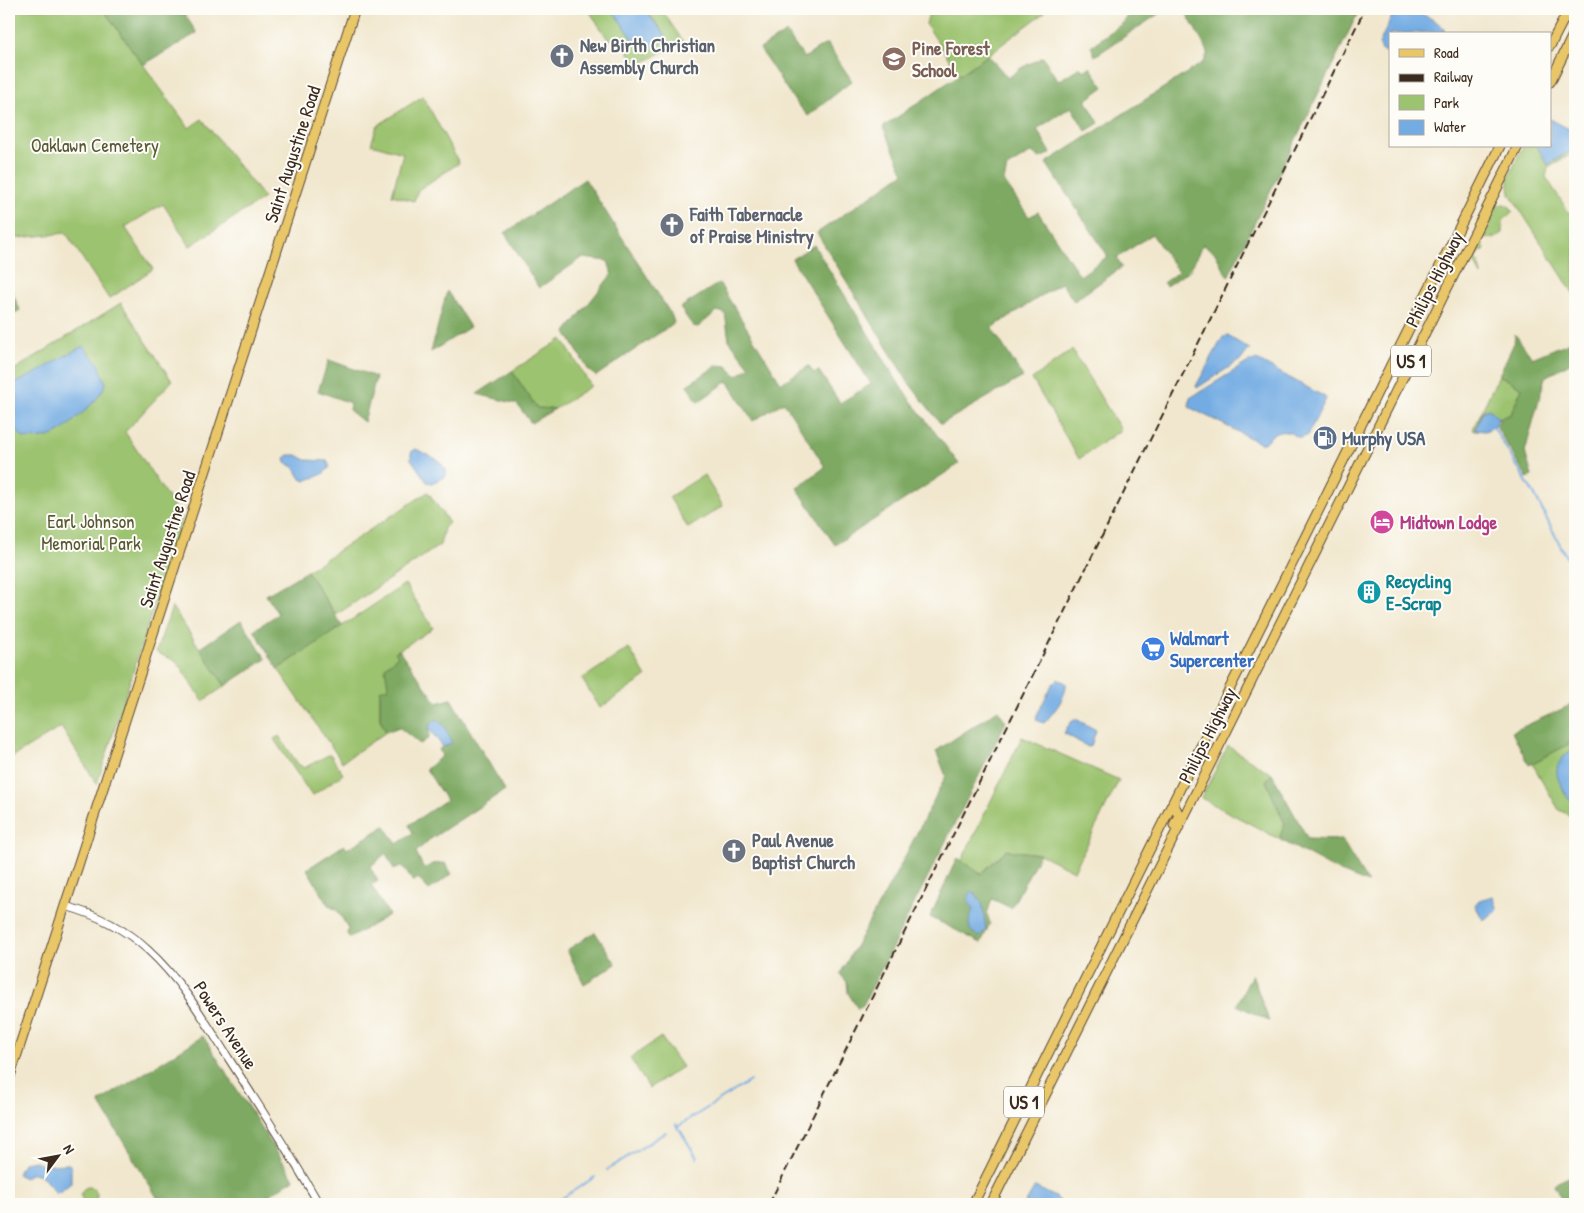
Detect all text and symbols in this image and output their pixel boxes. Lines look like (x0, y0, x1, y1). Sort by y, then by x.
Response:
place label: New Birth Christian Assembly Church (580, 32, 715, 81)
legend (1389, 32, 1552, 148)
place label: Pine Forest School (912, 35, 991, 83)
text: Road (1434, 42, 1459, 63)
church icon: New Birth Christian Assembly Church (549, 43, 575, 69)
school or university icon: Pine Forest School (881, 46, 907, 72)
text: Railway (1434, 66, 1473, 87)
street label: Saint Augustine Road (258, 82, 327, 226)
text: Park (1434, 92, 1459, 113)
text: Water (1434, 116, 1466, 137)
park label: Oaklawn Cemetery (31, 132, 159, 158)
place label: Faith Tabernacle of Praise Ministry (689, 201, 814, 250)
church icon: Faith Tabernacle of Praise Ministry (659, 212, 685, 238)
street label: Philips Highway (1399, 227, 1469, 331)
road number: US 1 (1391, 346, 1431, 376)
fuel station icon: Murphy USA (1312, 425, 1338, 451)
place label: Murphy USA (1342, 425, 1426, 452)
street label: Saint Augustine Road (133, 467, 202, 611)
park label: Earl Johnson Memorial Park (41, 508, 141, 556)
hotel icon: Midtown Lodge (1369, 509, 1395, 535)
place label: Midtown Lodge (1400, 509, 1498, 536)
place label: Recycling E-Scrap (1386, 568, 1452, 617)
building icon: Recycling E-Scrap (1356, 579, 1382, 605)
place label: Walmart Supercenter (1170, 625, 1255, 674)
supermarket icon: Walmart Supercenter (1140, 636, 1166, 662)
street label: Philips Highway (1172, 683, 1242, 787)
place label: Paul Avenue Baptist Church (752, 827, 855, 876)
church icon: Paul Avenue Baptist Church (721, 838, 747, 864)
street label: Powers Avenue (188, 976, 264, 1075)
road number: US 1 (1004, 1086, 1044, 1118)
north arrow (32, 1130, 82, 1180)
text: N (59, 1141, 80, 1158)

